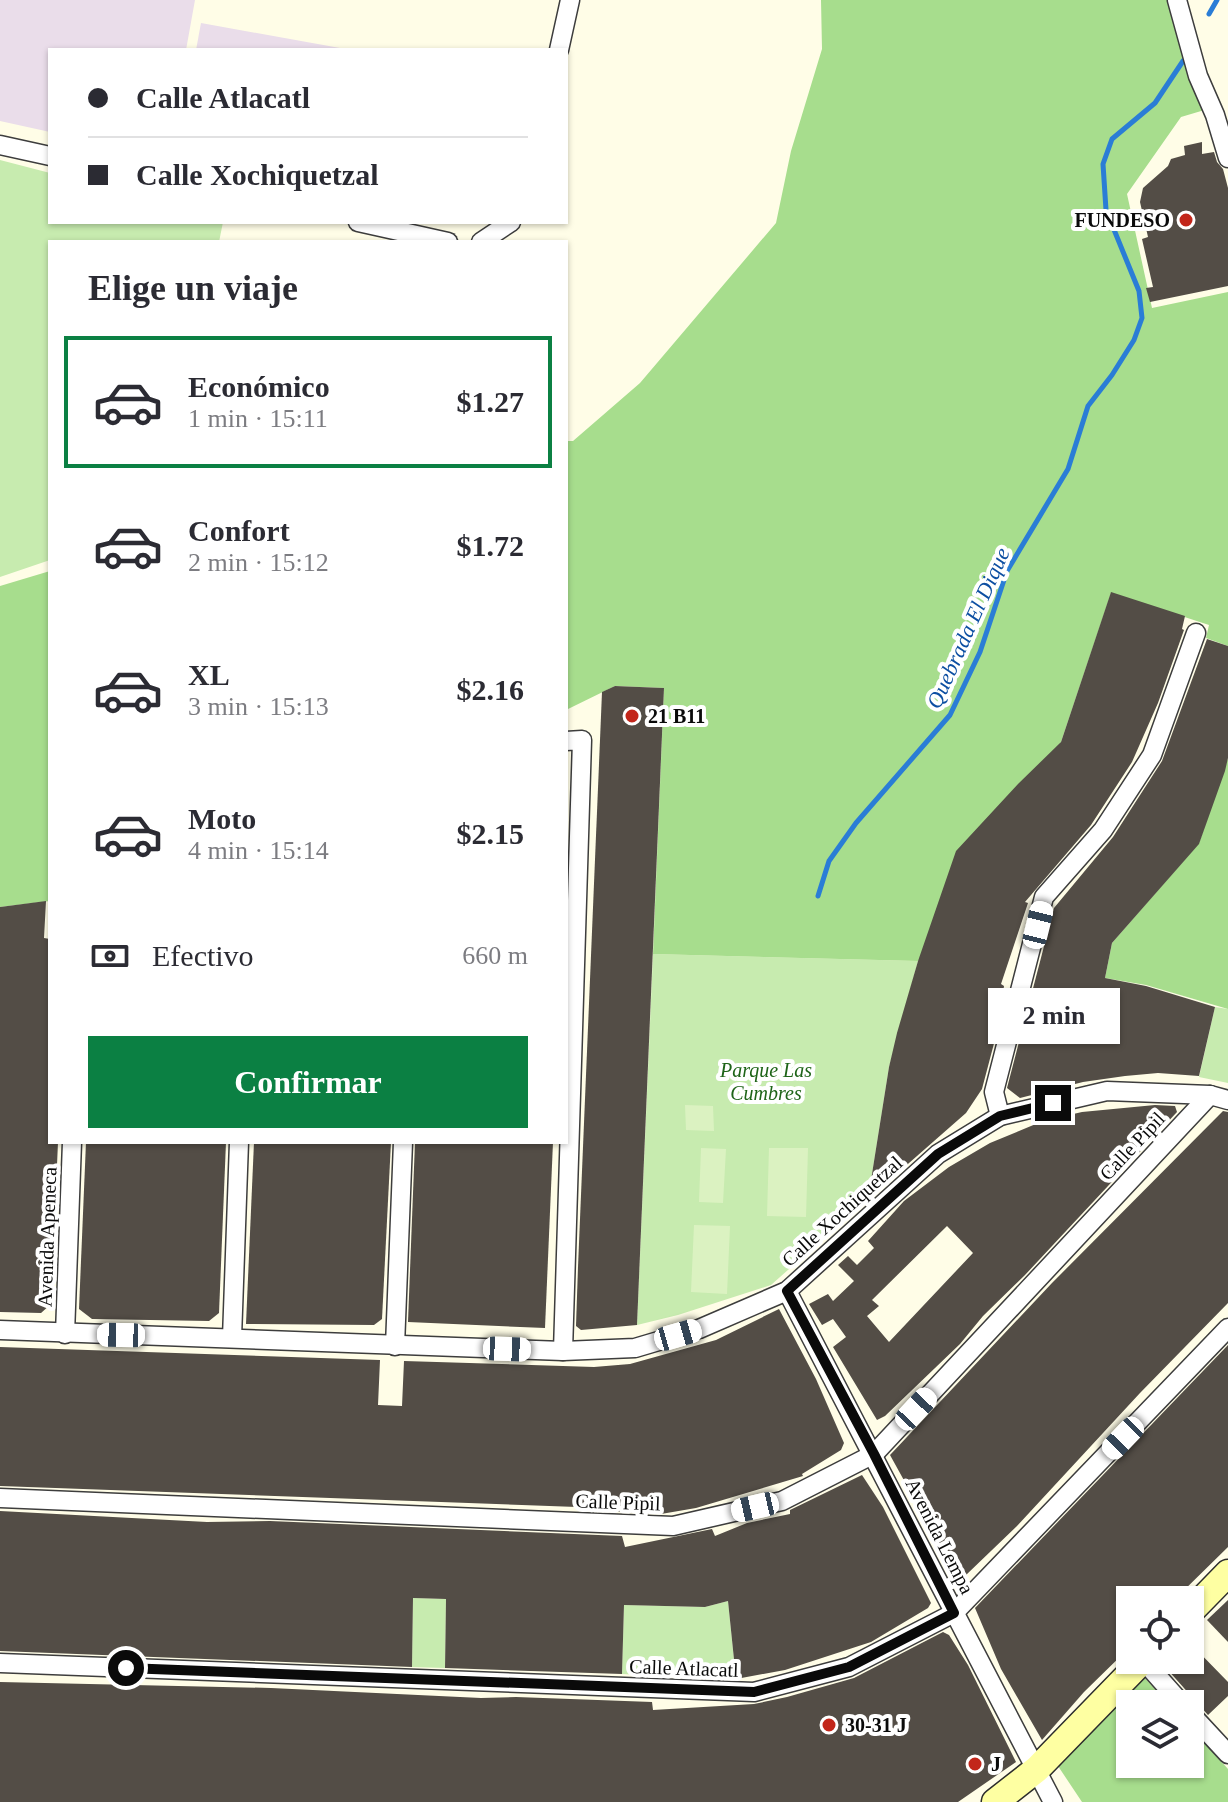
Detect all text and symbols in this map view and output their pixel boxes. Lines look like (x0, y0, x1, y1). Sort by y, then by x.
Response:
text: Calle Atlacatl (136, 81, 310, 114)
text: Calle Xochiquetzal (136, 158, 378, 191)
place label: FUNDESO (1074, 209, 1170, 231)
marker: FUNDESO (1177, 211, 1195, 229)
text: Elige un viaje (88, 268, 298, 308)
icon: car (92, 366, 164, 438)
text: Económico (188, 370, 330, 403)
text: $1.27 (457, 385, 524, 418)
text: 1 min · 15:11 (188, 404, 328, 433)
icon: car (92, 510, 164, 582)
text: Confort (188, 514, 290, 547)
text: $1.72 (457, 529, 524, 562)
water label: Quebrada El Dique (921, 543, 1015, 712)
text: 2 min · 15:12 (188, 548, 329, 577)
icon: car (92, 654, 164, 726)
text: XL (188, 658, 230, 691)
text: $2.16 (457, 673, 524, 706)
text: 3 min · 15:13 (188, 692, 329, 721)
place label: 21 B11 (648, 705, 705, 727)
marker: 21 B11 (623, 707, 641, 725)
icon: car (92, 798, 164, 870)
text: Moto (188, 802, 256, 835)
text: $2.15 (457, 817, 524, 850)
text: 4 min · 15:14 (188, 836, 329, 865)
car (1021, 899, 1055, 951)
icon: cash (88, 934, 132, 978)
text: Efectivo (152, 939, 254, 972)
text: 660 m (462, 941, 528, 970)
callout: 2 min (987, 987, 1119, 1043)
text: 2 min (1023, 1001, 1085, 1030)
button: Confirmar (88, 1036, 528, 1128)
park label: Parque Las Cumbres (719, 1059, 812, 1104)
route end (1035, 1085, 1071, 1121)
street label: Calle Pipil (1095, 1107, 1170, 1185)
street label: Calle Xochiquetzal (777, 1151, 908, 1271)
street label: Avenida Apeneca (34, 1166, 61, 1307)
car (652, 1317, 704, 1353)
car (97, 1323, 145, 1347)
car (483, 1336, 531, 1362)
car (891, 1383, 941, 1435)
car (1098, 1412, 1148, 1464)
street label: Avenida Lempa (901, 1475, 979, 1598)
street label: Calle Pipil (575, 1490, 661, 1515)
car (729, 1490, 781, 1524)
map controls (1116, 1586, 1204, 1778)
button: locate (1116, 1586, 1204, 1674)
route start (108, 1650, 144, 1686)
street label: Calle Atlacatl (629, 1655, 739, 1681)
button: layers (1116, 1690, 1204, 1778)
place label: 30-31 J (845, 1714, 907, 1736)
marker: 30-31 J (820, 1716, 838, 1734)
place label: J (991, 1753, 1001, 1775)
marker: J (966, 1755, 984, 1773)

